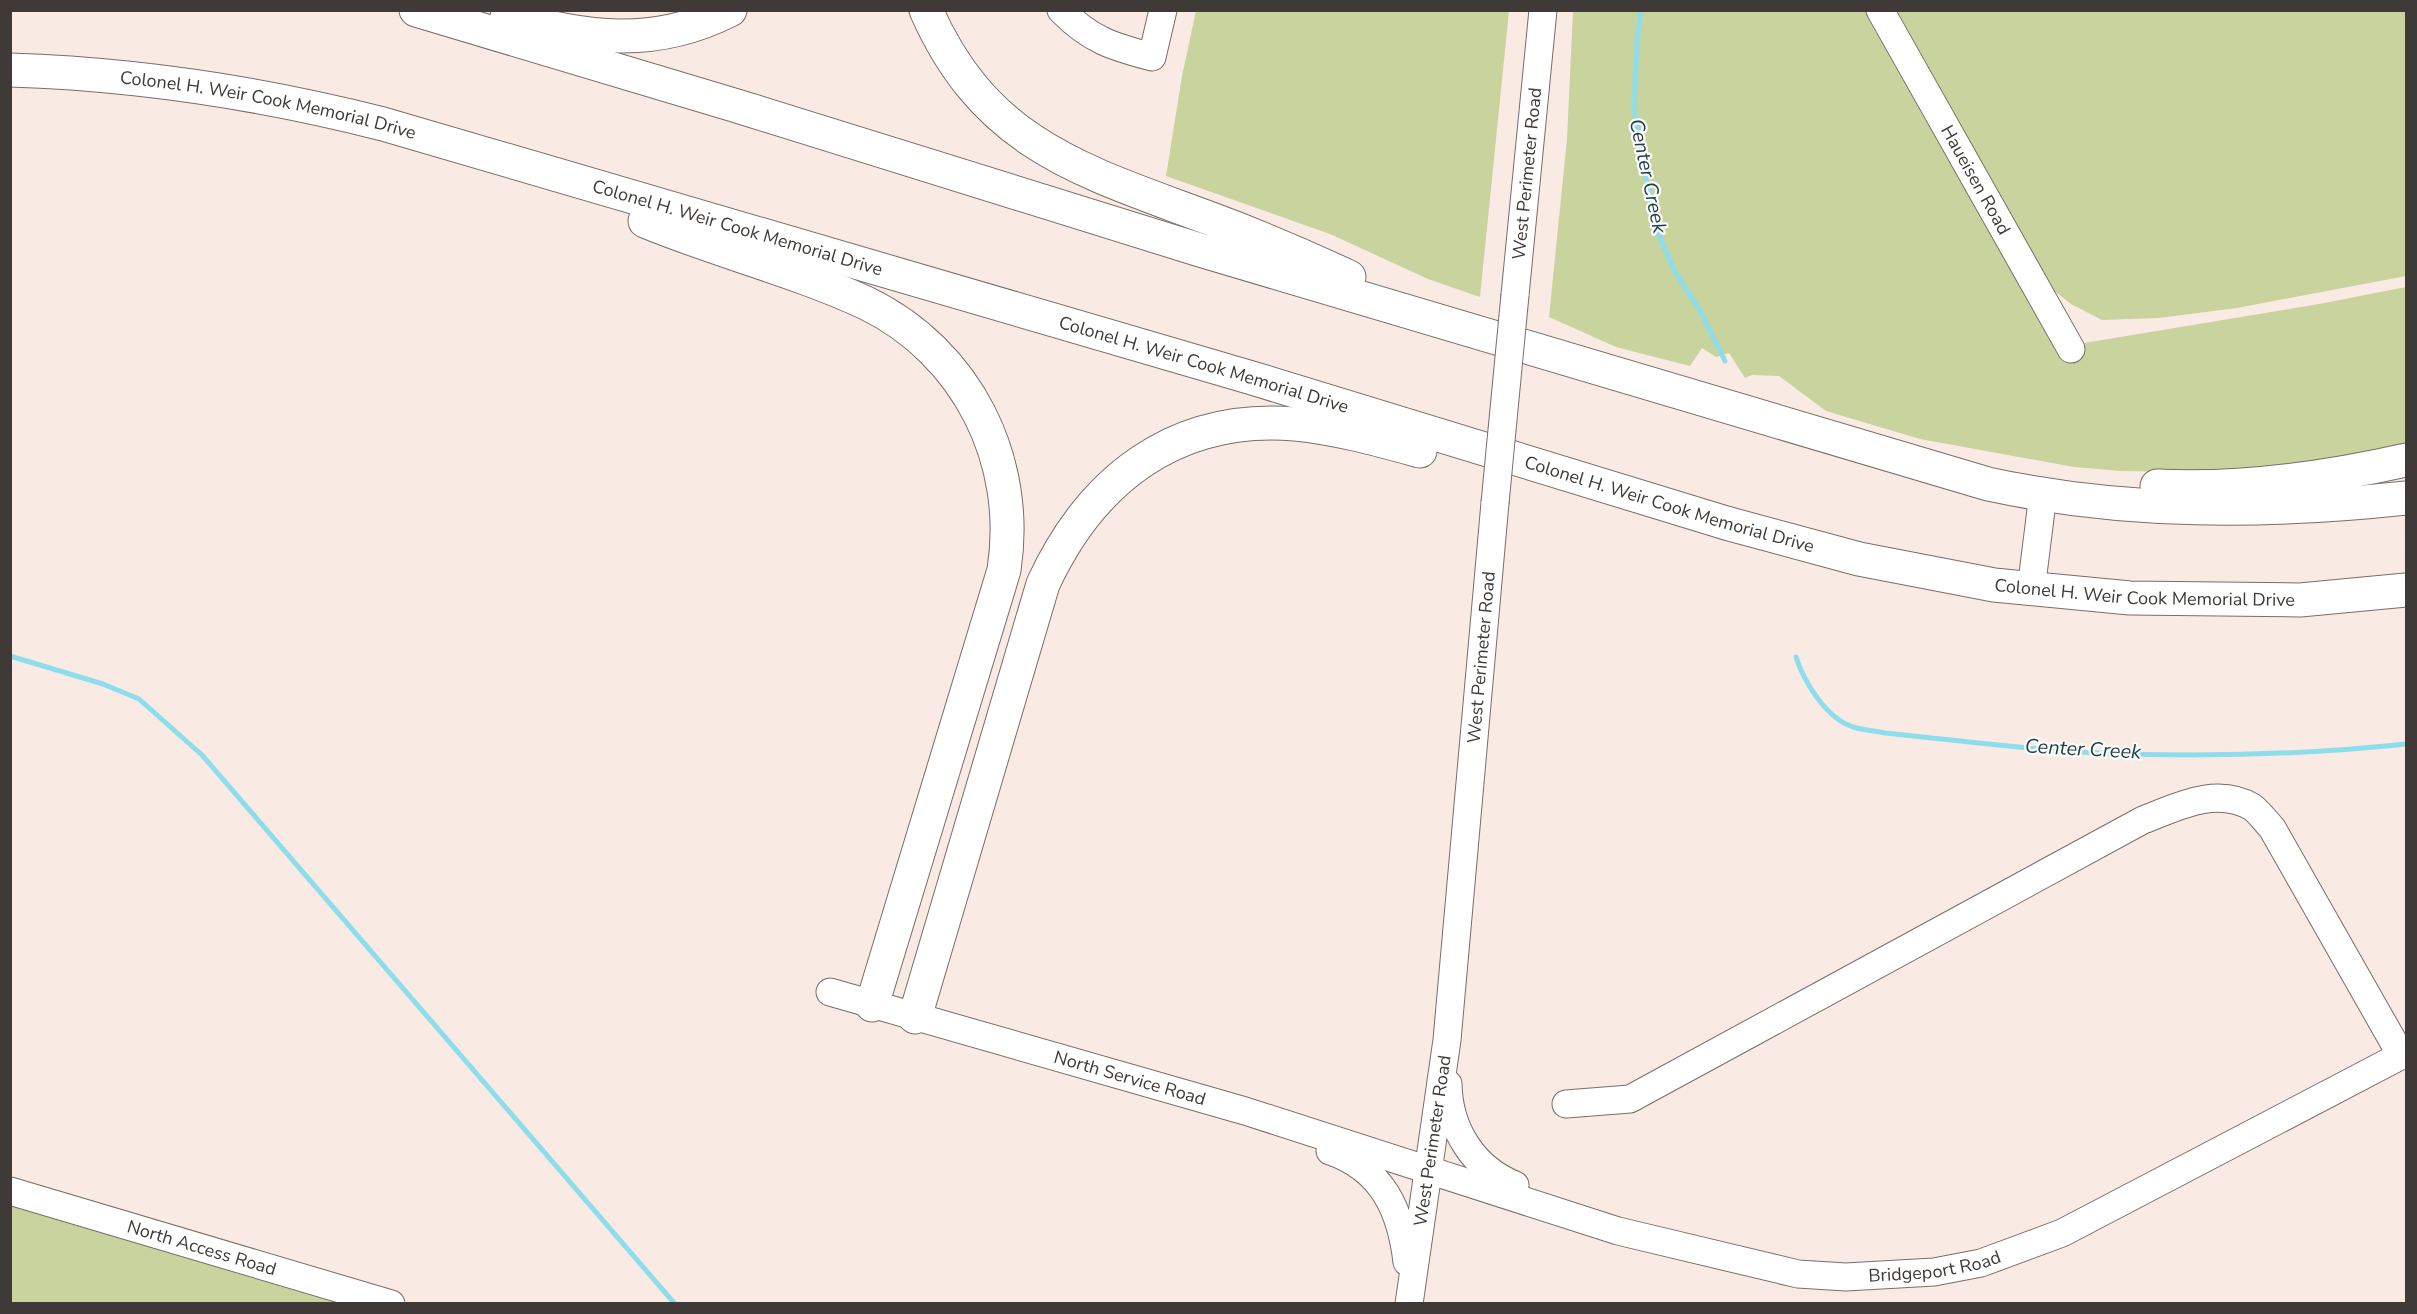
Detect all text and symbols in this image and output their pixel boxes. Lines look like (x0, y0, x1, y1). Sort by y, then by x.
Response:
street label: Colonel H. Weir Cook Memorial Drive (119, 65, 419, 145)
street label: West Perimeter Road (1507, 86, 1547, 261)
water label: Center Creek (1623, 116, 1674, 237)
street label: Haueisen Road (1935, 121, 2016, 239)
street label: Colonel H. Weir Cook Memorial Drive (590, 174, 885, 281)
street label: Colonel H. Weir Cook Memorial Drive (1056, 310, 1352, 419)
street label: Colonel H. Weir Cook Memorial Drive (1521, 450, 1817, 558)
street label: West Perimeter Road (1462, 570, 1501, 744)
street label: Colonel H. Weir Cook Memorial Drive (1993, 573, 2295, 612)
water label: Center Creek (2024, 732, 2143, 766)
street label: North Service Road (1051, 1045, 1209, 1111)
street label: West Perimeter Road (1408, 1053, 1457, 1228)
street label: North Access Road (124, 1214, 279, 1281)
street label: Bridgeport Road (1868, 1245, 2004, 1288)

